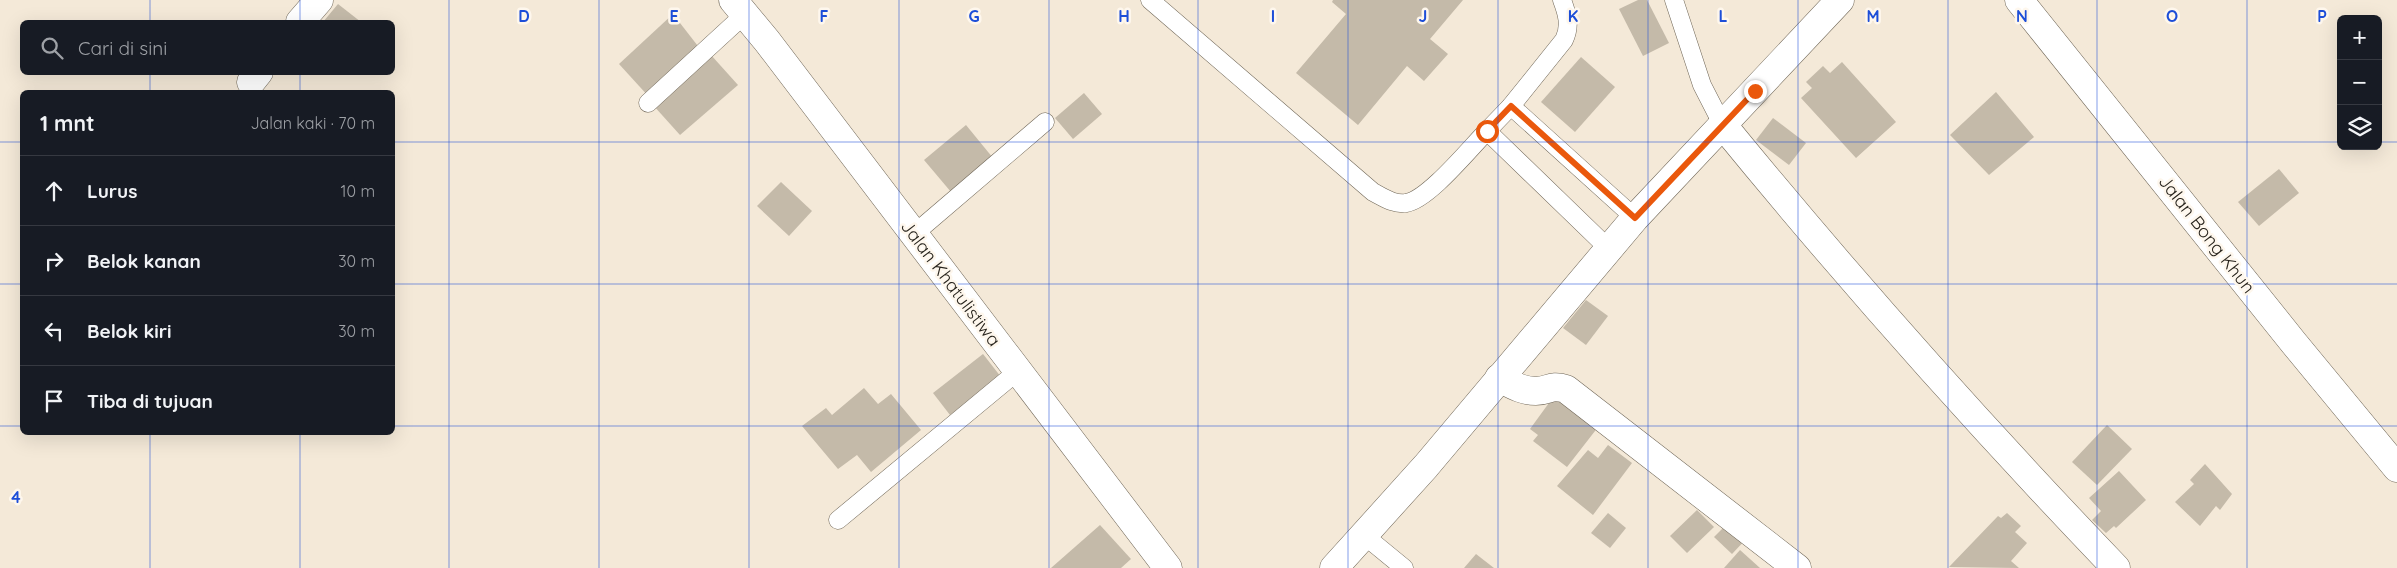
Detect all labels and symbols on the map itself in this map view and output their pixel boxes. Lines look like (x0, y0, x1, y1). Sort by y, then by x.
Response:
text: D (518, 6, 530, 26)
text: E (669, 6, 679, 26)
text: F (820, 6, 829, 26)
text: G (968, 6, 980, 26)
text: H (1118, 6, 1130, 26)
text: I (1271, 6, 1275, 26)
text: J (1419, 6, 1427, 26)
text: K (1568, 6, 1578, 26)
text: L (1719, 6, 1728, 26)
text: M (1866, 6, 1880, 26)
text: N (2016, 6, 2028, 26)
text: O (2166, 6, 2178, 26)
text: P (2317, 6, 2327, 26)
route end (1744, 80, 1767, 103)
route start (1476, 120, 1499, 143)
street label: Jalan Bong Khun (2154, 170, 2260, 298)
street label: Jalan Khatulistiwa (896, 215, 1006, 351)
text: 4 (11, 487, 21, 507)

